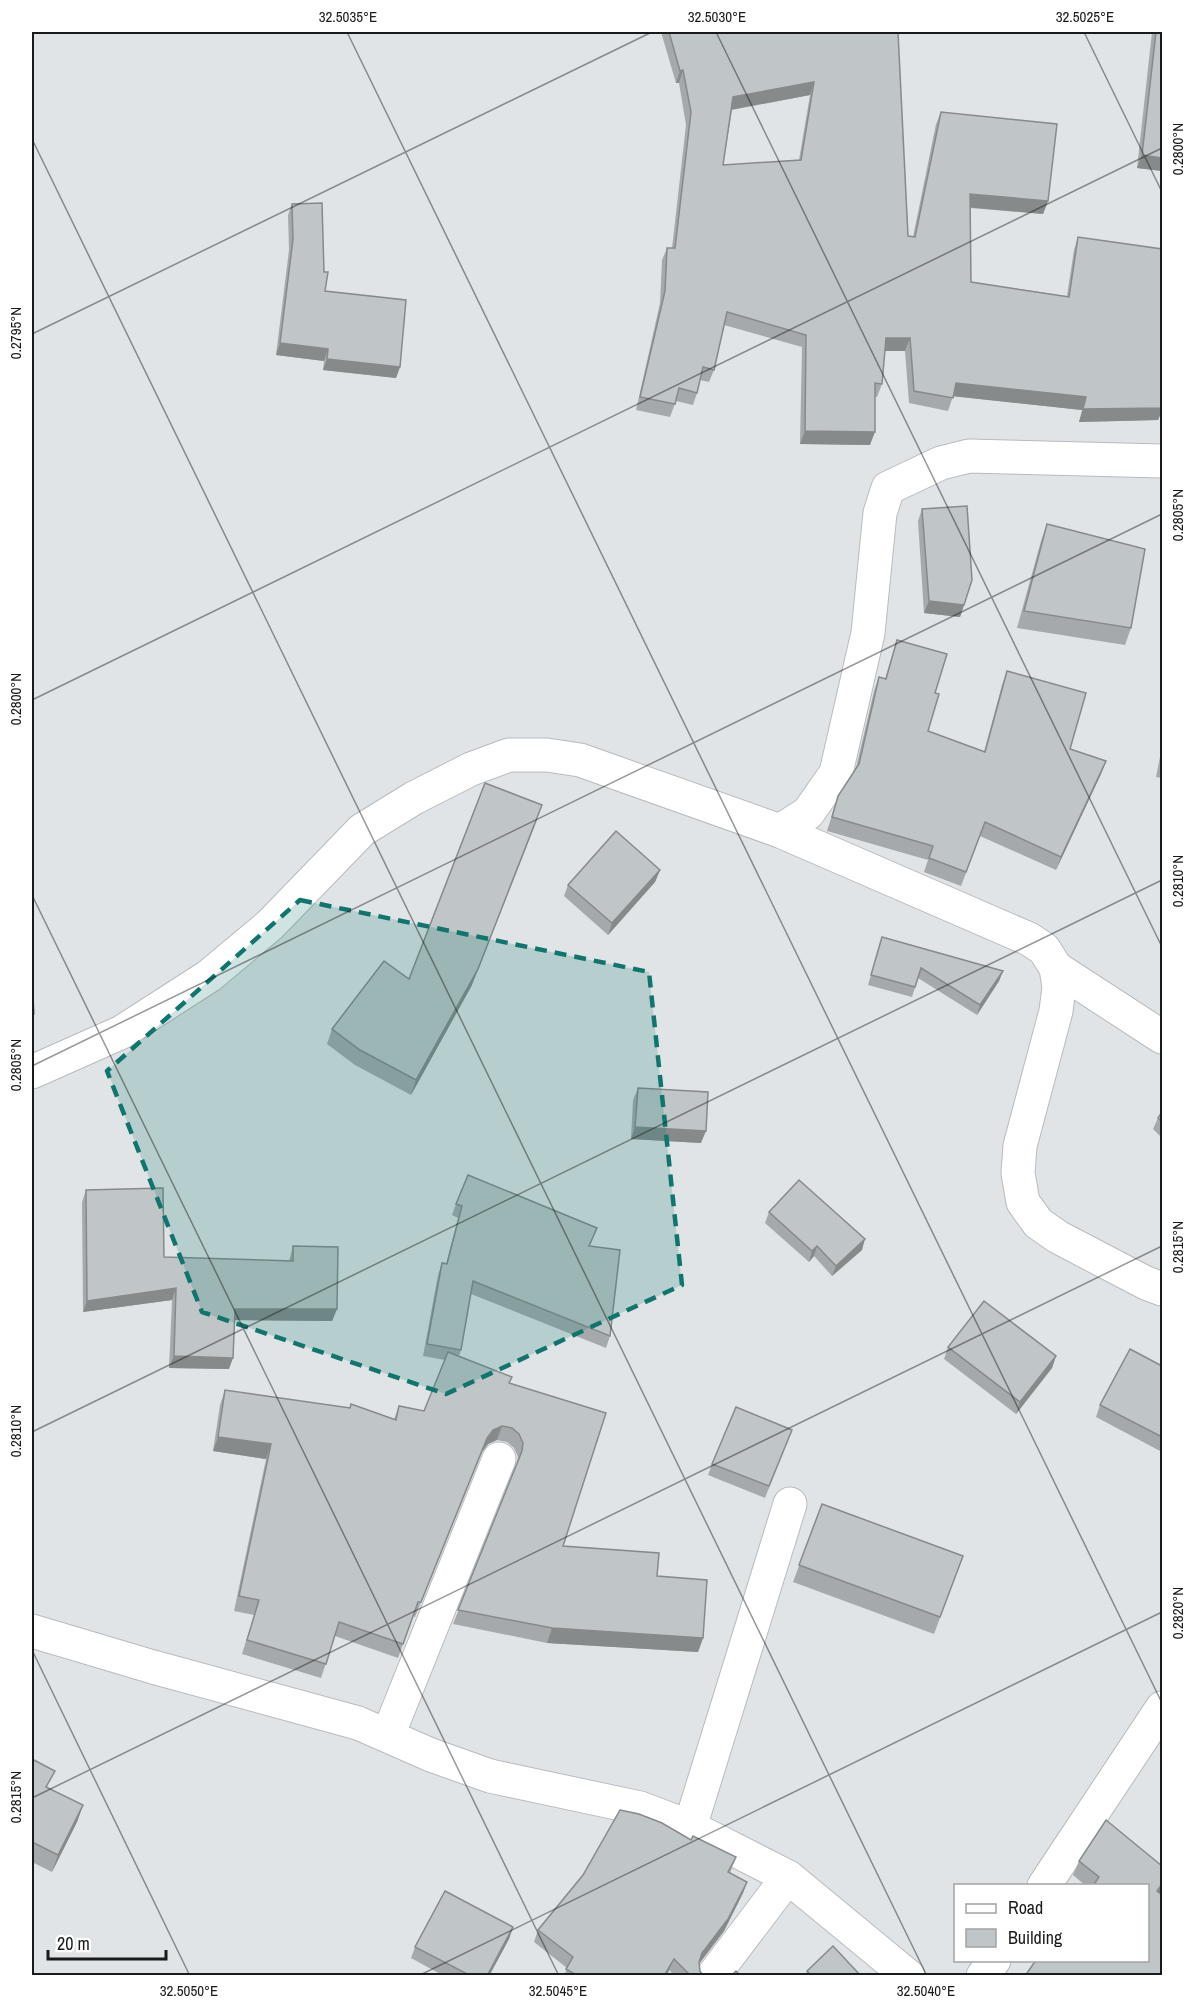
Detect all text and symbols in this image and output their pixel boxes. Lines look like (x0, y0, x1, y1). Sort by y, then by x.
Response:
text: 32.5035°E (319, 6, 377, 27)
text: 32.5030°E (688, 6, 746, 27)
text: 32.5025°E (1056, 6, 1114, 27)
text: 0.2800°N (1167, 123, 1188, 175)
text: 0.2795°N (5, 307, 26, 359)
text: 0.2805°N (1167, 489, 1188, 541)
text: 0.2800°N (5, 673, 26, 725)
text: 0.2810°N (1167, 855, 1188, 907)
text: 0.2805°N (5, 1039, 26, 1091)
text: 0.2815°N (1167, 1221, 1188, 1273)
text: 0.2810°N (5, 1405, 26, 1457)
text: 0.2820°N (1167, 1587, 1188, 1639)
text: 0.2815°N (5, 1771, 26, 1823)
legend (954, 1884, 1149, 1962)
text: Road (1008, 1895, 1043, 1920)
scale bar (48, 1923, 166, 1961)
text: Building (1008, 1925, 1063, 1950)
text: 20 m (57, 1931, 90, 1956)
text: 32.5050°E (160, 1980, 218, 2001)
text: 32.5045°E (529, 1980, 587, 2001)
text: 32.5040°E (897, 1980, 955, 2001)

